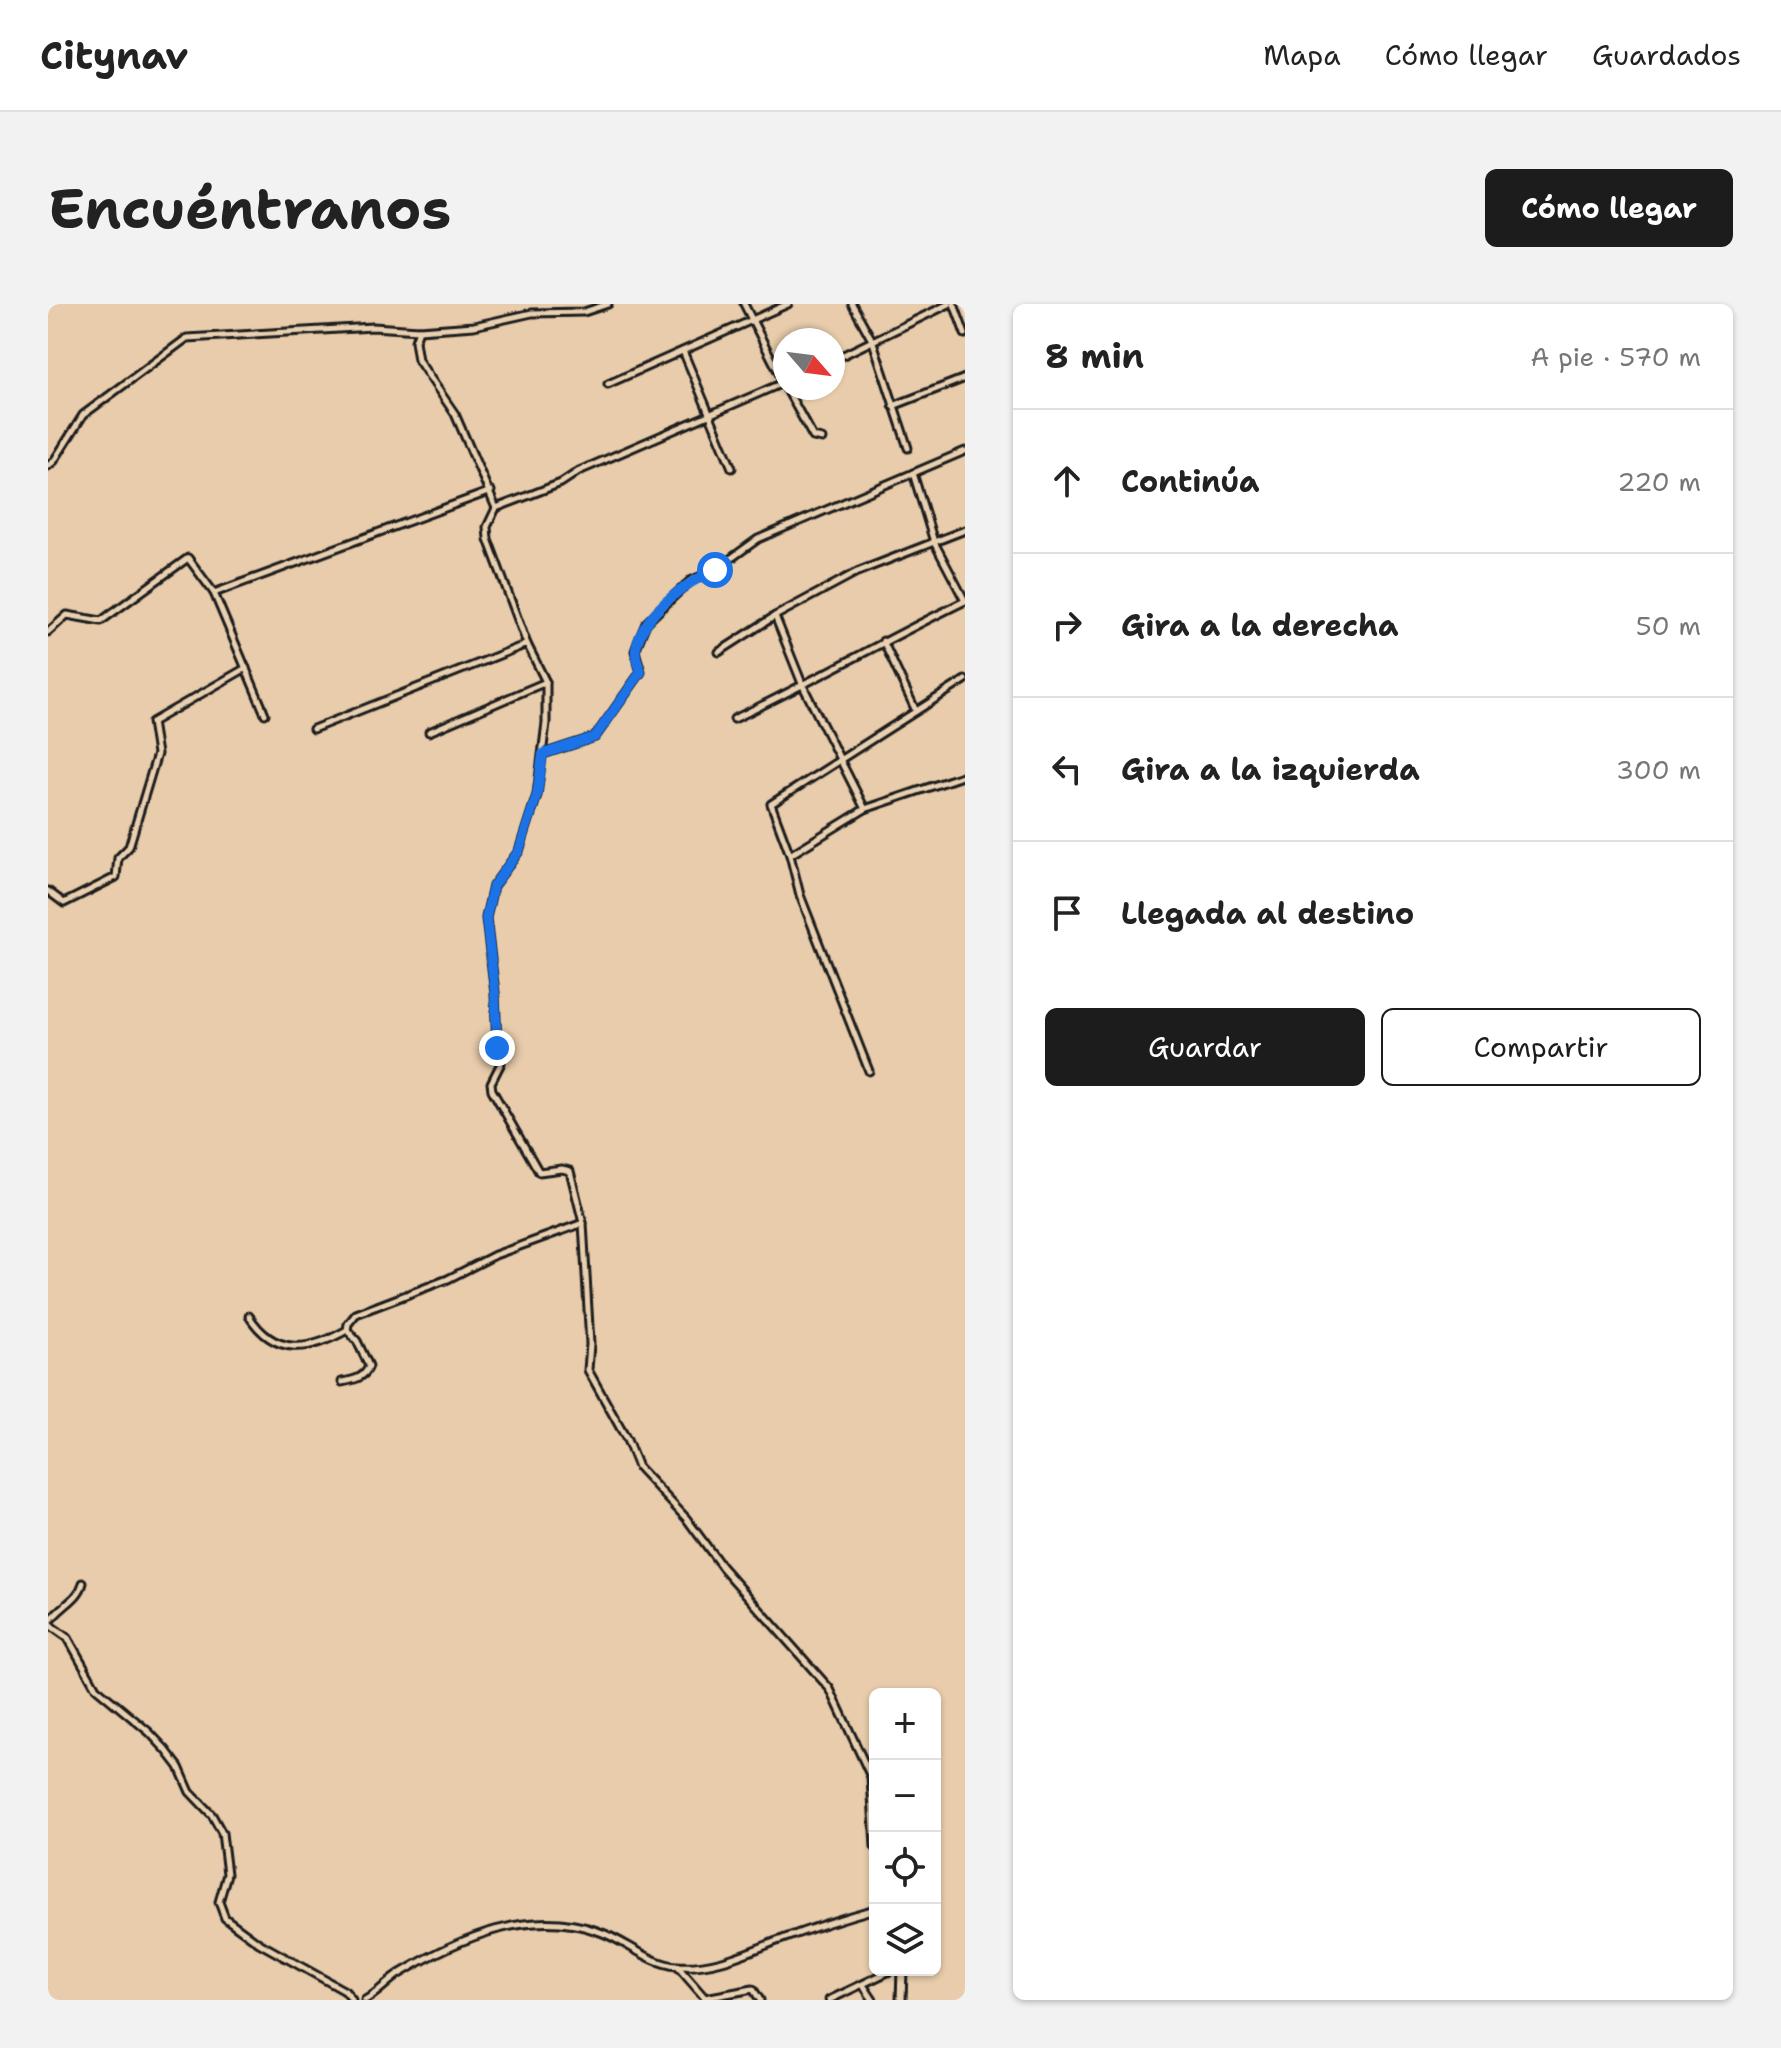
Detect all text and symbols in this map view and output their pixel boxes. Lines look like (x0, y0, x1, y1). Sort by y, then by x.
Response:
text: Citynav (40, 30, 188, 81)
text: Mapa (1263, 36, 1341, 74)
text: Cómo llegar (1385, 36, 1548, 74)
text: Guardados (1592, 36, 1741, 74)
button: Cómo llegar (1485, 169, 1733, 247)
text: Encuéntranos (48, 171, 451, 246)
north arrow (773, 328, 845, 400)
text: 8 min (1045, 333, 1144, 379)
text: A pie · 570 m (1531, 339, 1701, 374)
icon: ahead (1045, 459, 1089, 503)
text: Continúa (1121, 461, 1260, 502)
text: 220 m (1617, 464, 1701, 499)
route start (697, 552, 733, 588)
icon: right (1045, 603, 1089, 647)
text: Gira a la derecha (1121, 605, 1399, 646)
text: 50 m (1636, 608, 1701, 643)
icon: left (1045, 747, 1089, 791)
text: Gira a la izquierda (1121, 749, 1420, 790)
text: 300 m (1616, 752, 1701, 787)
icon: arrive (1045, 891, 1089, 935)
text: Llegada al destino (1121, 893, 1414, 934)
button: Guardar (1045, 1008, 1365, 1086)
button: Compartir (1381, 1008, 1701, 1086)
route end (479, 1030, 515, 1066)
map controls (869, 1688, 941, 1976)
button: + (869, 1688, 941, 1760)
button: − (869, 1760, 941, 1832)
button: locate (869, 1832, 941, 1904)
button: layers (869, 1904, 941, 1976)

